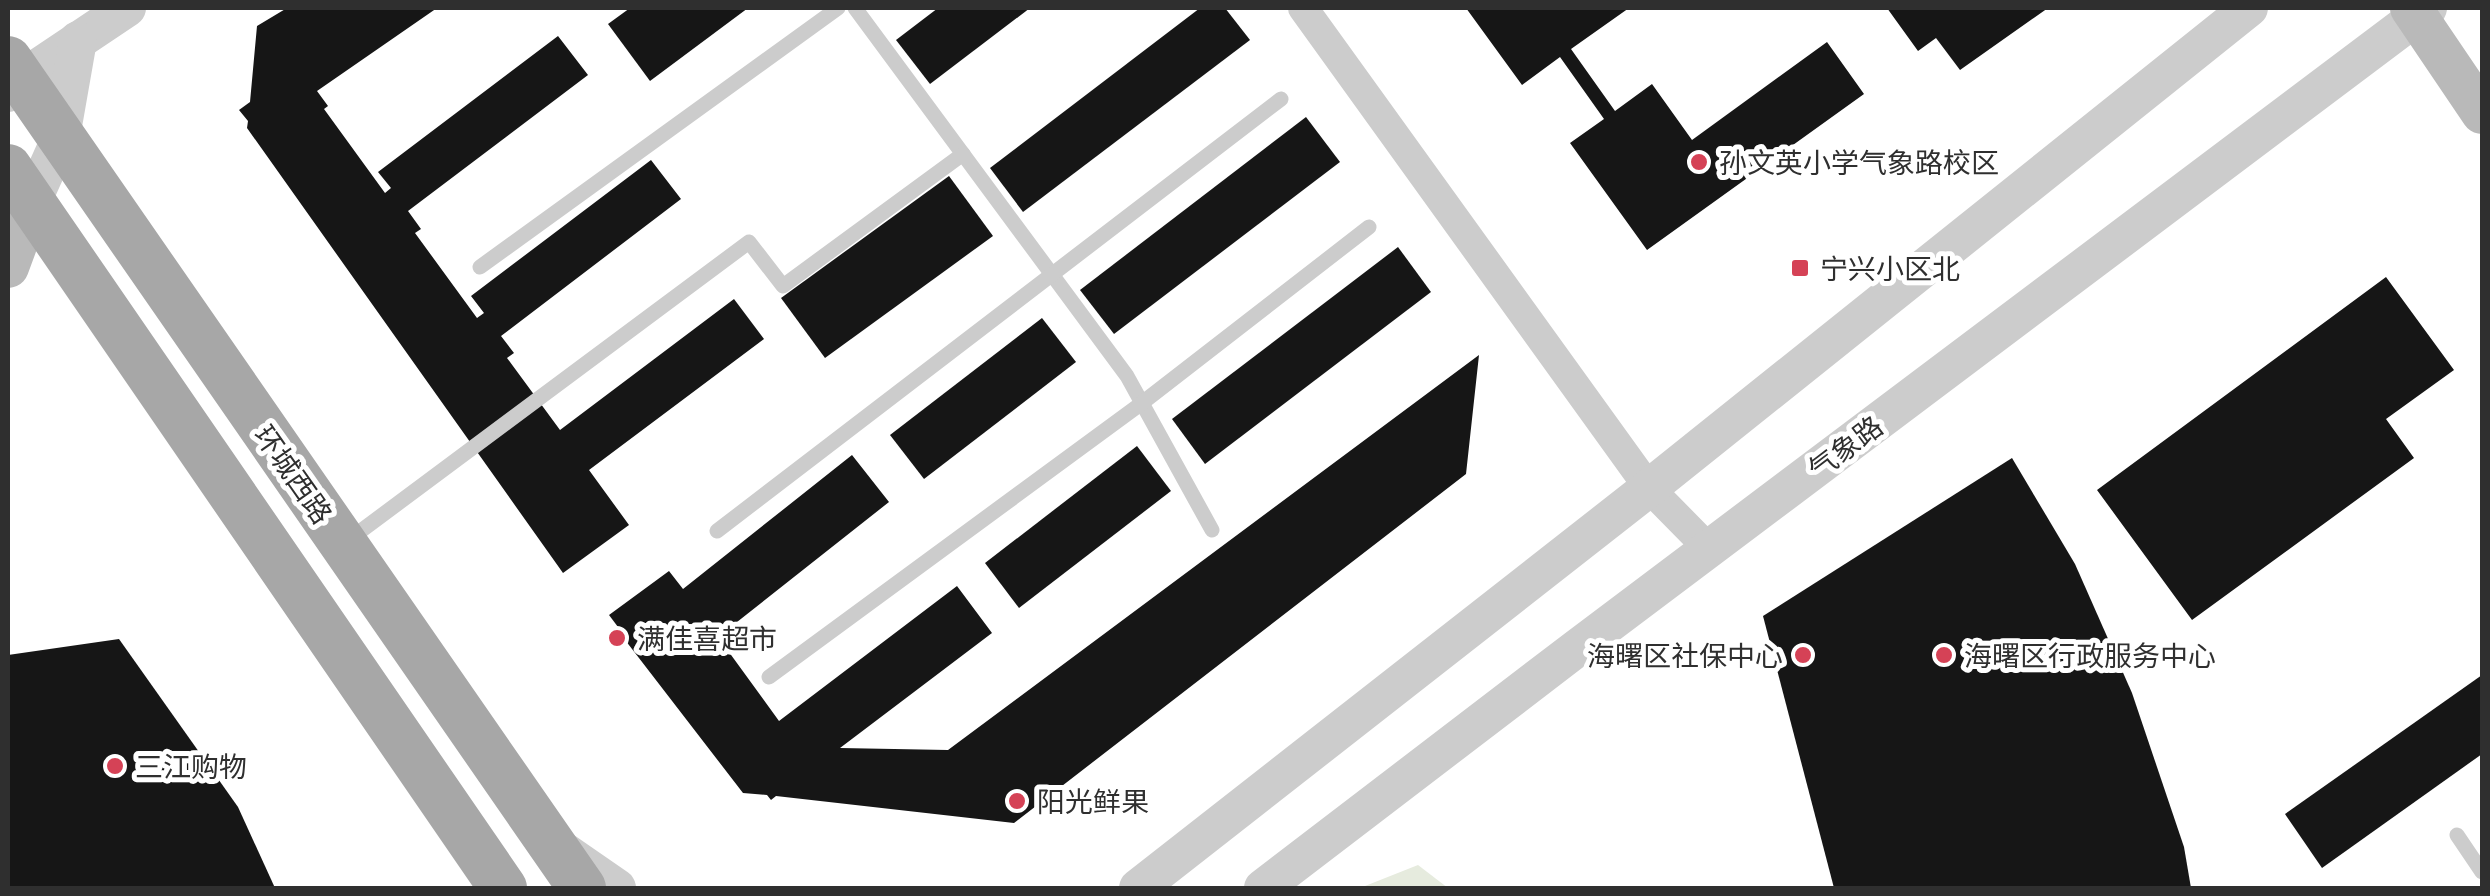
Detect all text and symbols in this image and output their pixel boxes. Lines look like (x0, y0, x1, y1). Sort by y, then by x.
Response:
place label: 孙文英小学气象路校区 (1719, 145, 1999, 179)
marker: 孙文英小学气象路校区 (1688, 151, 1710, 173)
place label: 宁兴小区北 (1820, 251, 1960, 285)
marker: 宁兴小区北 (1789, 257, 1811, 279)
street label: 气象路 (1801, 408, 1889, 486)
street label: 环城西路 (248, 418, 340, 530)
place label: 满佳喜超市 (637, 621, 777, 655)
marker: 满佳喜超市 (606, 627, 628, 649)
place label: 海曙区社保中心 (1587, 638, 1783, 672)
place label: 海曙区行政服务中心 (1964, 638, 2216, 672)
marker: 海曙区社保中心 (1792, 644, 1814, 666)
marker: 海曙区行政服务中心 (1933, 644, 1955, 666)
place label: 三江购物 (135, 749, 247, 783)
marker: 三江购物 (104, 755, 126, 777)
place label: 阳光鲜果 (1037, 784, 1149, 818)
marker: 阳光鲜果 (1006, 790, 1028, 812)

